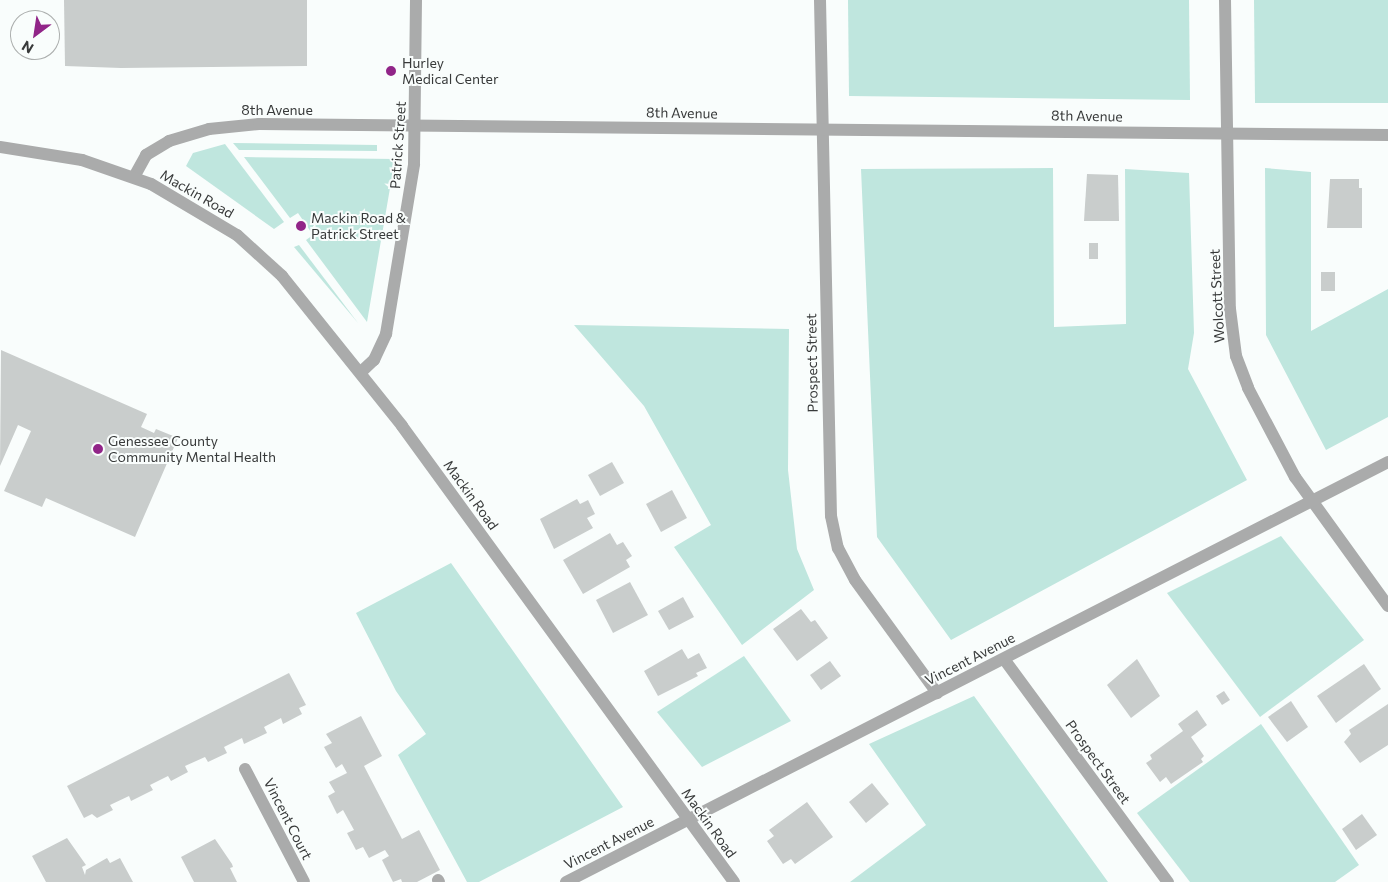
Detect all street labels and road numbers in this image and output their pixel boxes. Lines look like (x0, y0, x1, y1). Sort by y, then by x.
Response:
street label: Patrick Street (387, 101, 409, 189)
street label: 8th Avenue (241, 102, 313, 118)
street label: 8th Avenue (646, 104, 718, 122)
street label: 8th Avenue (1051, 107, 1123, 125)
street label: Mackin Road (157, 166, 237, 222)
street label: Wolcott Street (1206, 249, 1228, 343)
street label: Prospect Street (803, 313, 821, 413)
street label: Mackin Road (440, 457, 502, 533)
street label: Vincent Avenue (922, 629, 1018, 689)
street label: Prospect Street (1062, 717, 1134, 807)
street label: Vincent Court (260, 775, 316, 863)
street label: Mackin Road (678, 785, 740, 861)
street label: Vincent Avenue (561, 813, 657, 873)

